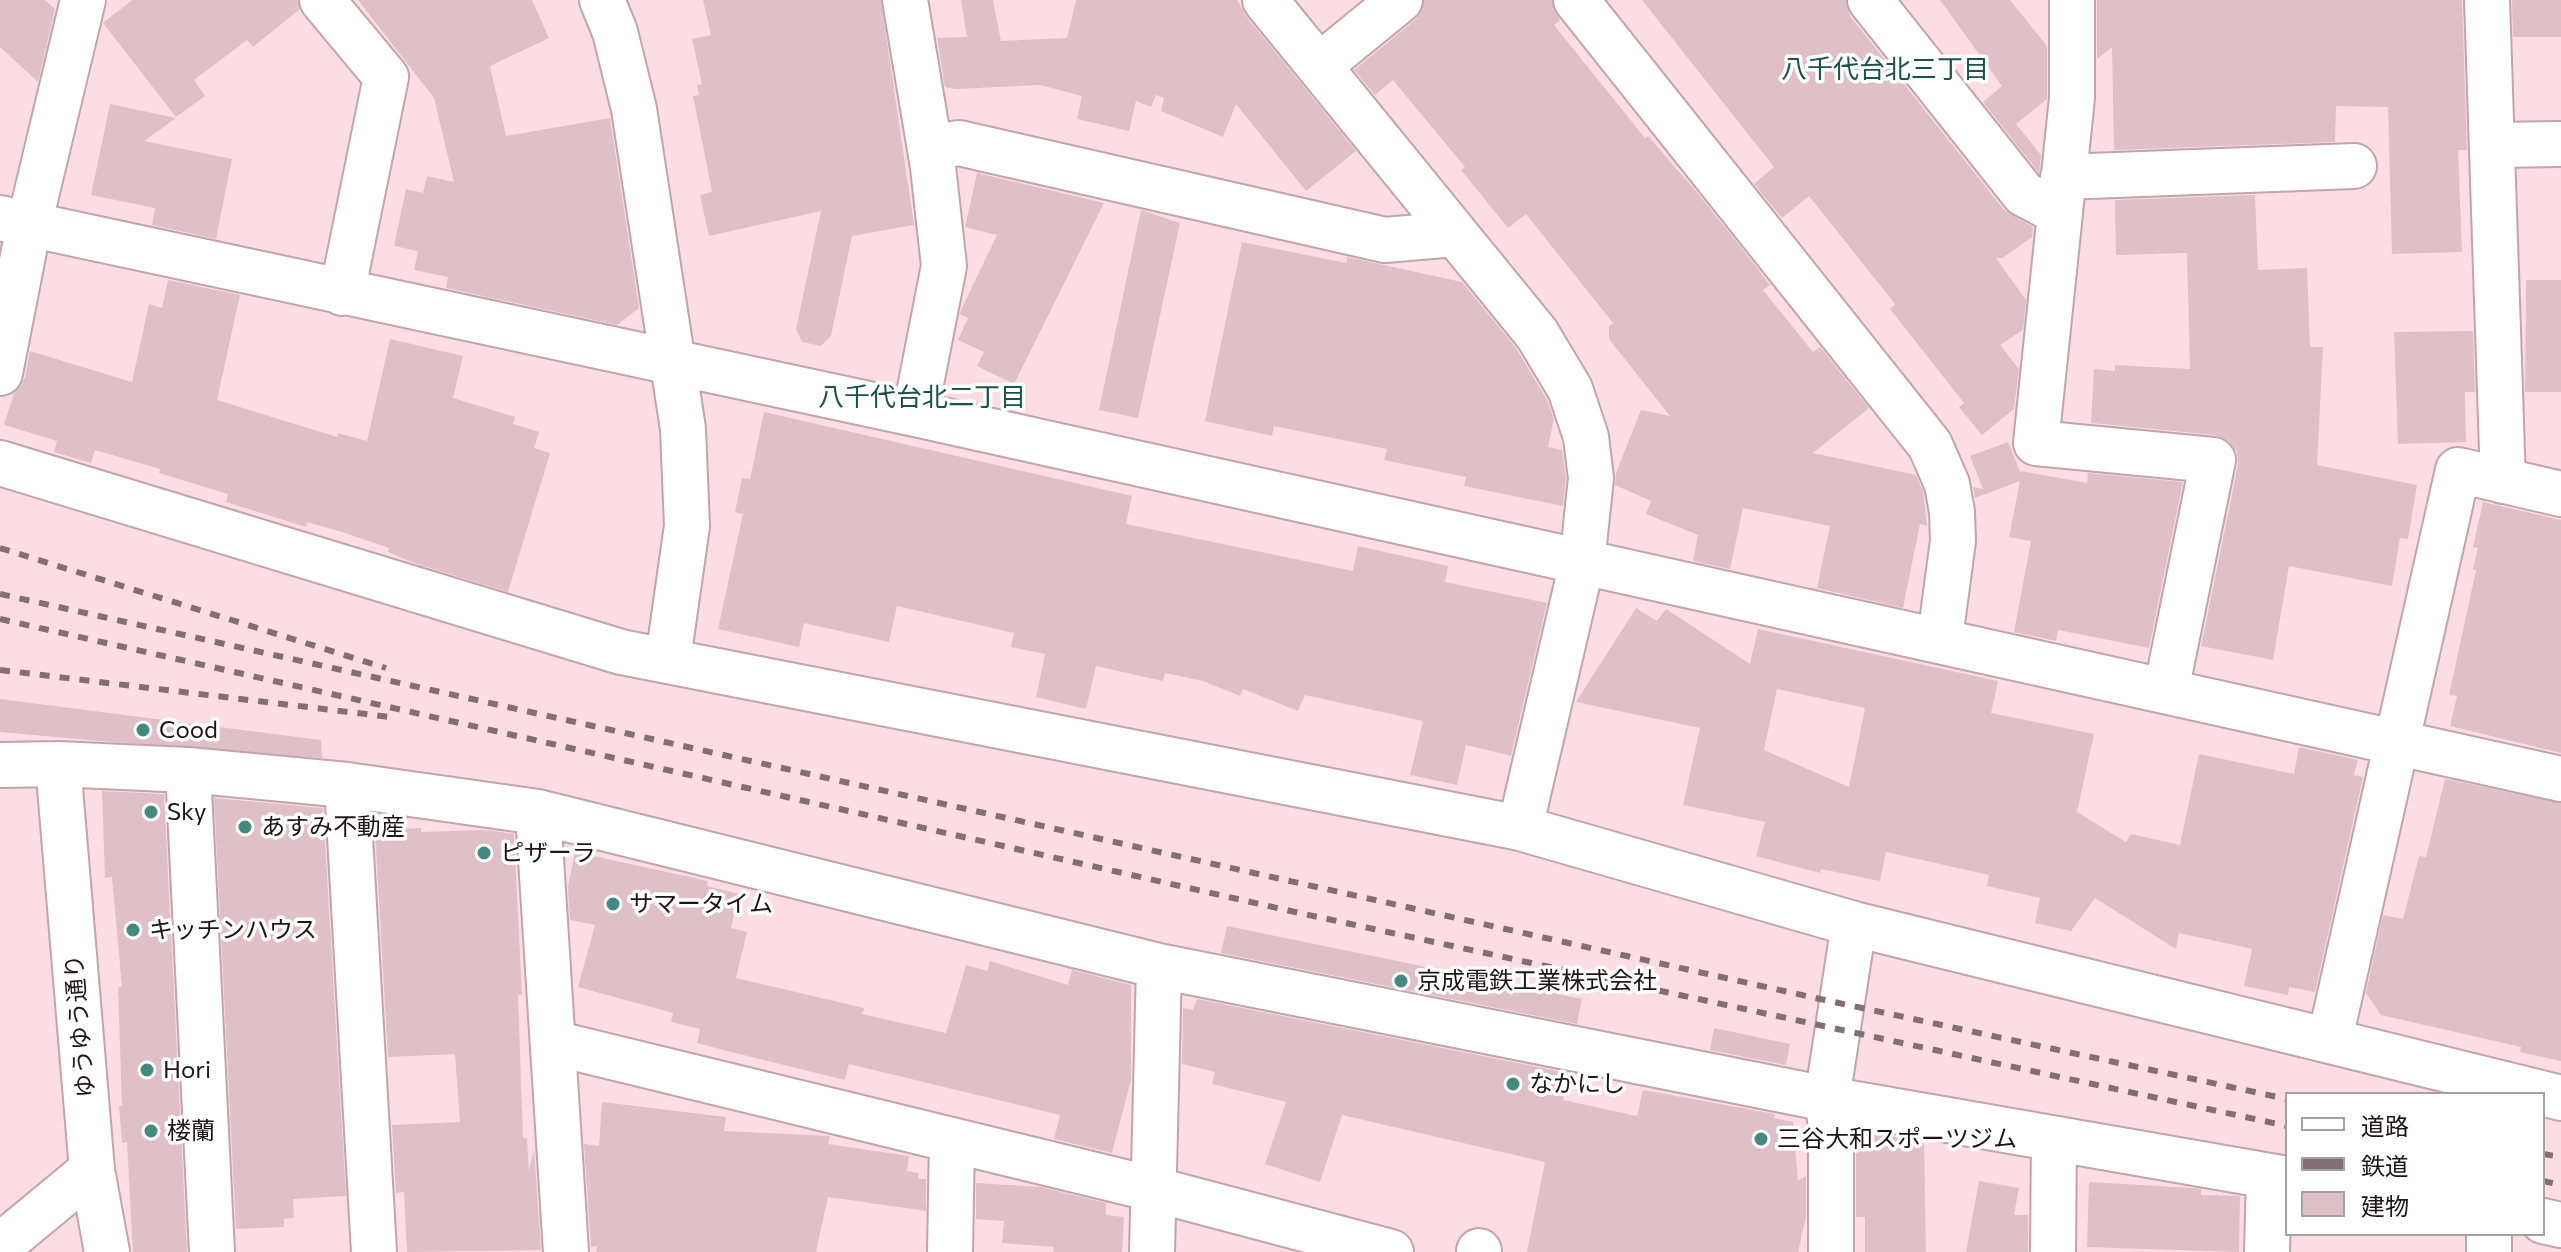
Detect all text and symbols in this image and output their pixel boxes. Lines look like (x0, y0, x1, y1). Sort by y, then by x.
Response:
district label: 八千代台北三丁目 (1781, 53, 1989, 85)
district label: 八千代台北二丁目 (818, 381, 1026, 413)
place label: Cood (159, 716, 218, 744)
marker: Cood (134, 721, 152, 739)
place label: Sky (167, 798, 207, 826)
marker: Sky (142, 803, 160, 821)
place label: あすみ不動産 (261, 813, 405, 841)
marker: あすみ不動産 (236, 818, 254, 836)
place label: ピザーラ (500, 839, 596, 867)
marker: ピザーラ (475, 844, 493, 862)
place label: サマータイム (629, 890, 773, 918)
marker: サマータイム (604, 895, 622, 913)
place label: キッチンハウス (149, 916, 317, 944)
marker: キッチンハウス (124, 921, 142, 939)
street label: ゆうゆう通り (59, 953, 101, 1099)
place label: 京成電鉄工業株式会社 (1417, 967, 1657, 995)
marker: 京成電鉄工業株式会社 (1392, 972, 1410, 990)
place label: Hori (163, 1056, 211, 1084)
marker: Hori (138, 1061, 156, 1079)
place label: なかにし (1529, 1070, 1625, 1098)
marker: なかにし (1504, 1075, 1522, 1093)
legend (2285, 1092, 2545, 1236)
text: 道路 (2361, 1111, 2409, 1140)
place label: 楼蘭 (167, 1117, 215, 1145)
marker: 楼蘭 (142, 1122, 160, 1140)
place label: 三谷大和スポーツジム (1777, 1125, 2017, 1153)
marker: 三谷大和スポーツジム (1752, 1130, 1770, 1148)
text: 鉄道 (2361, 1151, 2409, 1180)
text: 建物 (2361, 1191, 2409, 1220)

